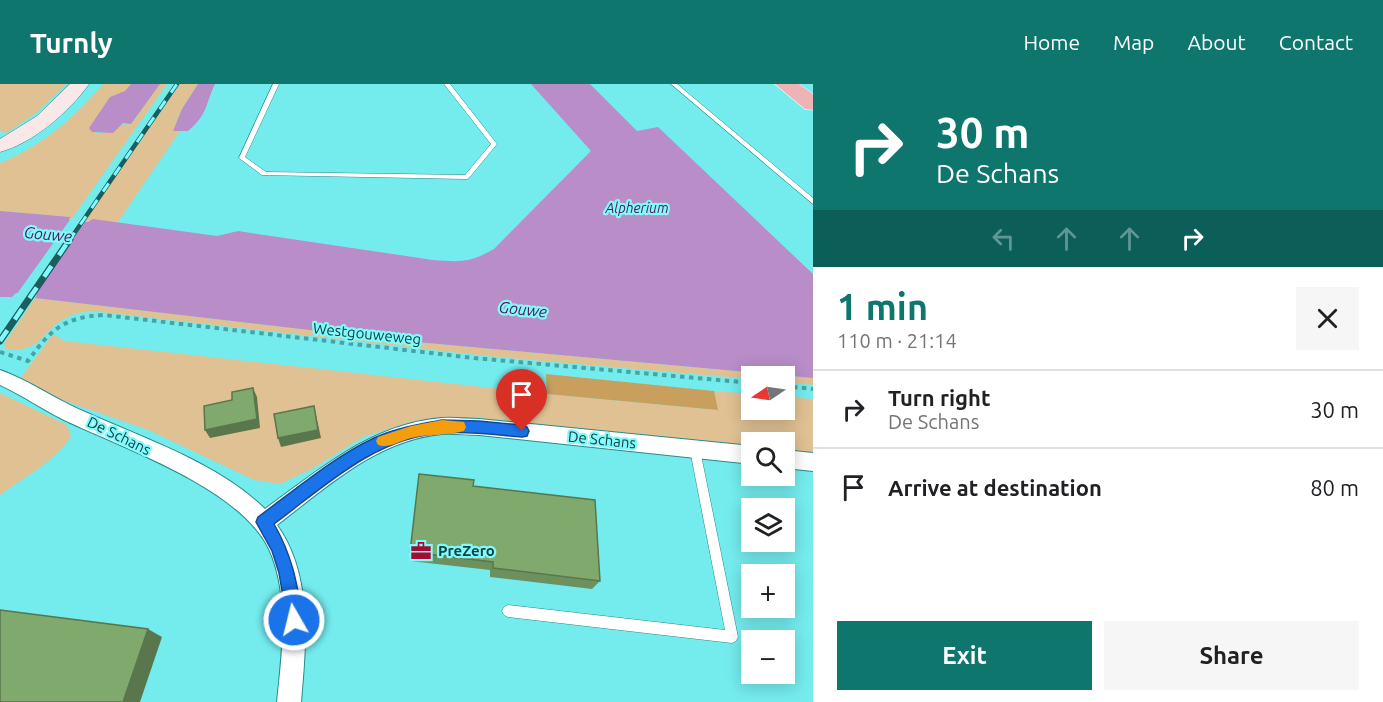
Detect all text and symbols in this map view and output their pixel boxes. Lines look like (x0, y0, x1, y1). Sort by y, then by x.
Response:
text: Turnly (30, 27, 113, 58)
text: Home (1023, 30, 1080, 54)
text: Map (1113, 30, 1154, 54)
text: About (1187, 30, 1246, 54)
text: Contact (1279, 30, 1353, 54)
icon: right (837, 108, 915, 186)
text: 30 m (936, 109, 1030, 156)
text: De Schans (936, 158, 1059, 188)
water label: Alpherium (604, 200, 669, 216)
icon: left (987, 222, 1020, 255)
icon: ahead (1050, 222, 1083, 255)
icon: ahead (1113, 222, 1146, 255)
icon: right (1176, 222, 1209, 255)
water label: Gouwe (23, 223, 73, 245)
text: 1 min (837, 286, 928, 327)
button: close (1296, 287, 1359, 350)
water label: Gouwe (498, 298, 548, 320)
street label: Westgouweweg (312, 319, 422, 348)
text: 110 m · 21:14 (837, 329, 957, 352)
north arrow (741, 366, 795, 420)
map controls (741, 366, 795, 684)
pin (496, 369, 547, 431)
icon: arrive (505, 378, 538, 411)
text: Turn right (888, 385, 990, 410)
icon: right (837, 393, 870, 426)
text: 30 m (1310, 397, 1359, 422)
text: De Schans (888, 410, 979, 433)
street label: De Schans (85, 413, 154, 458)
street label: De Schans (567, 427, 637, 452)
button: search (741, 432, 795, 486)
icon: arrive (837, 471, 870, 504)
text: Arrive at destination (888, 475, 1102, 500)
text: 80 m (1310, 475, 1359, 500)
button: layers (741, 498, 795, 552)
office icon: PreZero (409, 539, 433, 563)
place label: PreZero (438, 542, 495, 559)
button: + (741, 564, 795, 618)
position arrow (262, 588, 326, 652)
button: Exit (837, 621, 1092, 690)
button: Share (1104, 621, 1359, 690)
button: − (741, 630, 795, 684)

